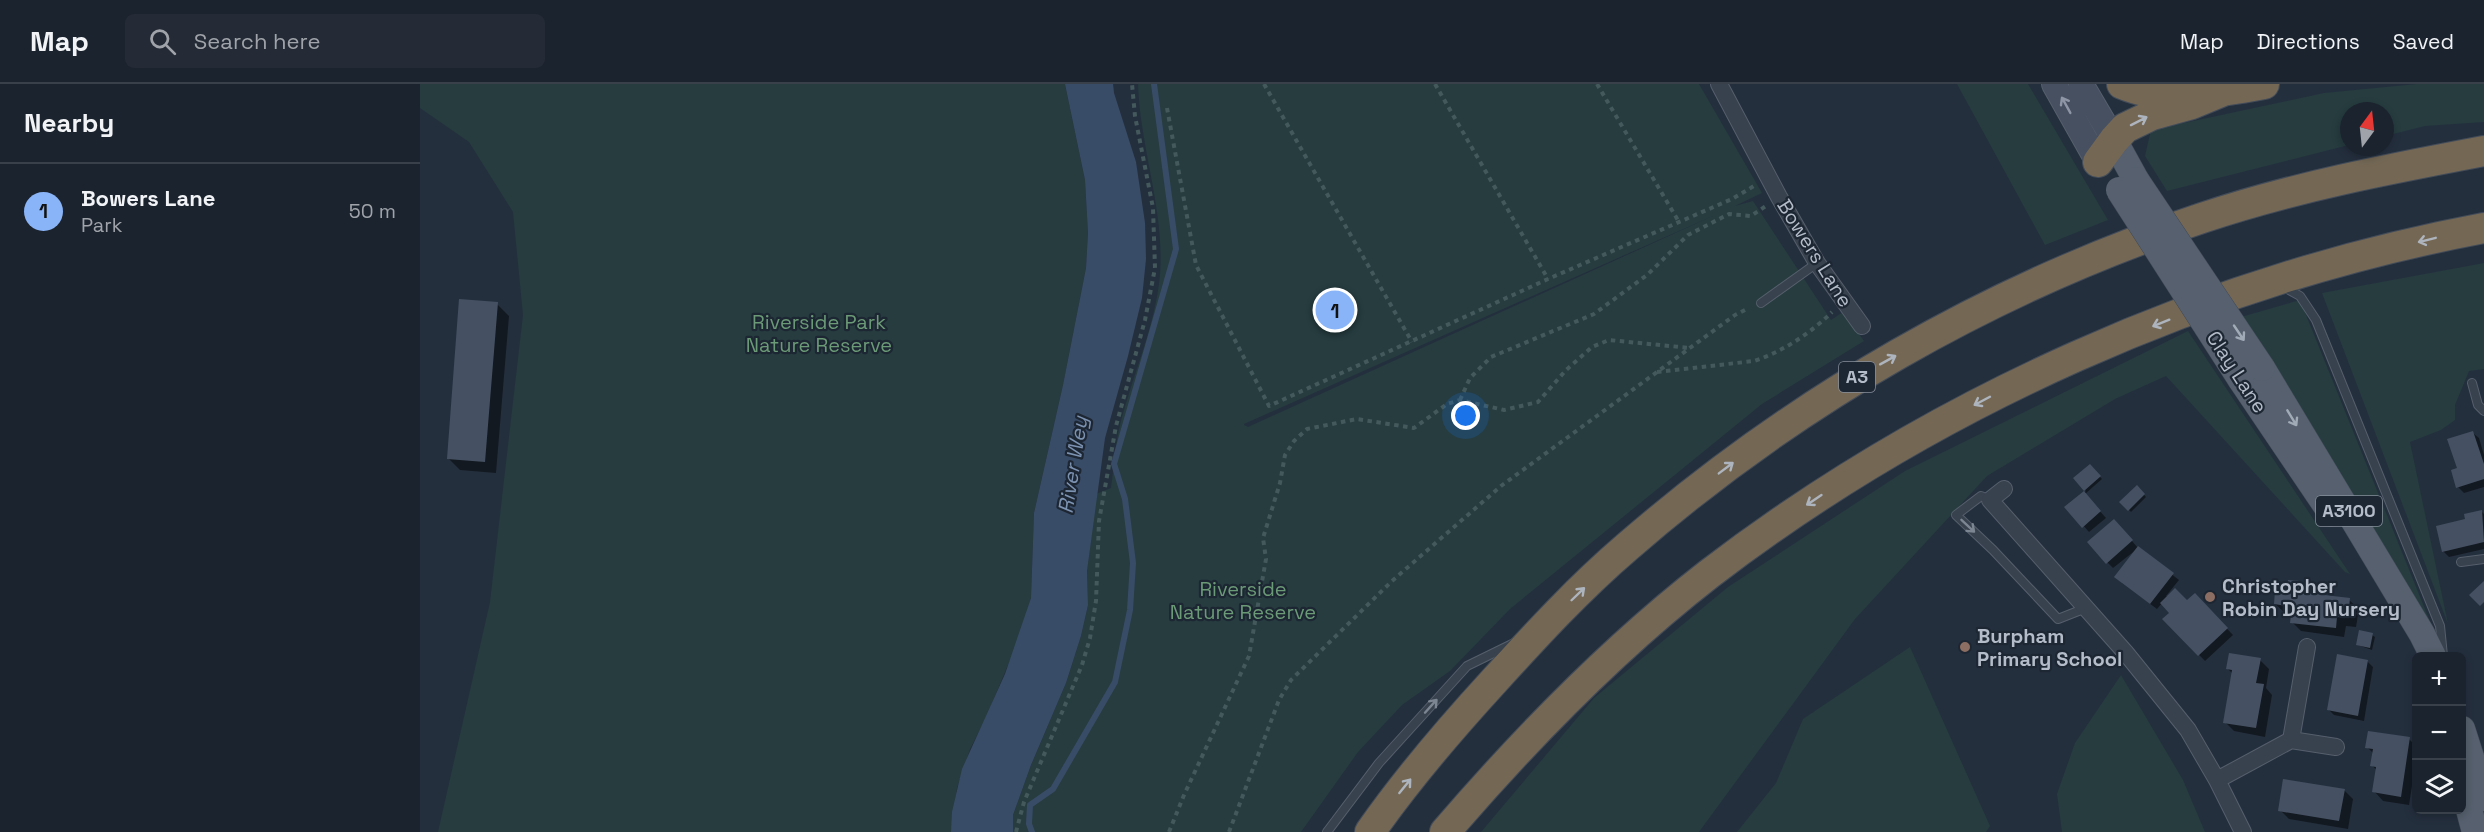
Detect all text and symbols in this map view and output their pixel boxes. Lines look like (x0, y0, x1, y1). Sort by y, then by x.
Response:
search box (125, 14, 545, 68)
text: Map (30, 23, 89, 59)
icon: search (146, 25, 179, 58)
text: Search here (194, 27, 321, 55)
text: Map (2180, 28, 2224, 55)
text: Directions (2257, 28, 2360, 55)
text: Saved (2393, 28, 2454, 55)
one-way arrow (2060, 97, 2072, 114)
north arrow (2340, 102, 2394, 156)
text: Nearby (24, 106, 114, 140)
one-way arrow (2129, 115, 2147, 127)
text: Bowers Lane (81, 184, 215, 212)
street label: Bowers Lane (1771, 194, 1859, 312)
text: 1 (39, 198, 48, 224)
text: 50 m (349, 198, 396, 224)
text: Park (81, 212, 123, 238)
one-way arrow (2418, 235, 2437, 247)
pin: 1 (1316, 288, 1354, 332)
park label: Riverside Park Nature Reserve (746, 309, 892, 358)
one-way arrow (2152, 318, 2170, 329)
one-way arrow (2233, 325, 2245, 341)
street label: Clay Lane (2201, 326, 2273, 418)
one-way arrow (1879, 354, 1896, 366)
road number: A3 (1839, 362, 1875, 392)
one-way arrow (1974, 395, 1991, 407)
your location (1451, 401, 1480, 430)
one-way arrow (2287, 409, 2299, 426)
water label: River Wey (1051, 413, 1094, 516)
one-way arrow (1718, 461, 1734, 474)
one-way arrow (1807, 494, 1823, 506)
road number: A3100 (2316, 496, 2382, 526)
one-way arrow (1961, 519, 1976, 534)
place label: Christopher Robin Day Nursery (2222, 573, 2400, 622)
park label: Riverside Nature Reserve (1170, 576, 1316, 625)
one-way arrow (1570, 587, 1585, 601)
marker: Christopher Robin Day Nursery (2203, 590, 2217, 604)
place label: Burpham Primary School (1977, 623, 2122, 672)
marker: Burpham Primary School (1958, 640, 1972, 654)
map controls (2412, 652, 2466, 814)
button: + (2412, 652, 2466, 706)
one-way arrow (1424, 699, 1438, 714)
button: − (2412, 706, 2466, 760)
button: layers (2412, 760, 2466, 814)
one-way arrow (1399, 778, 1412, 794)

